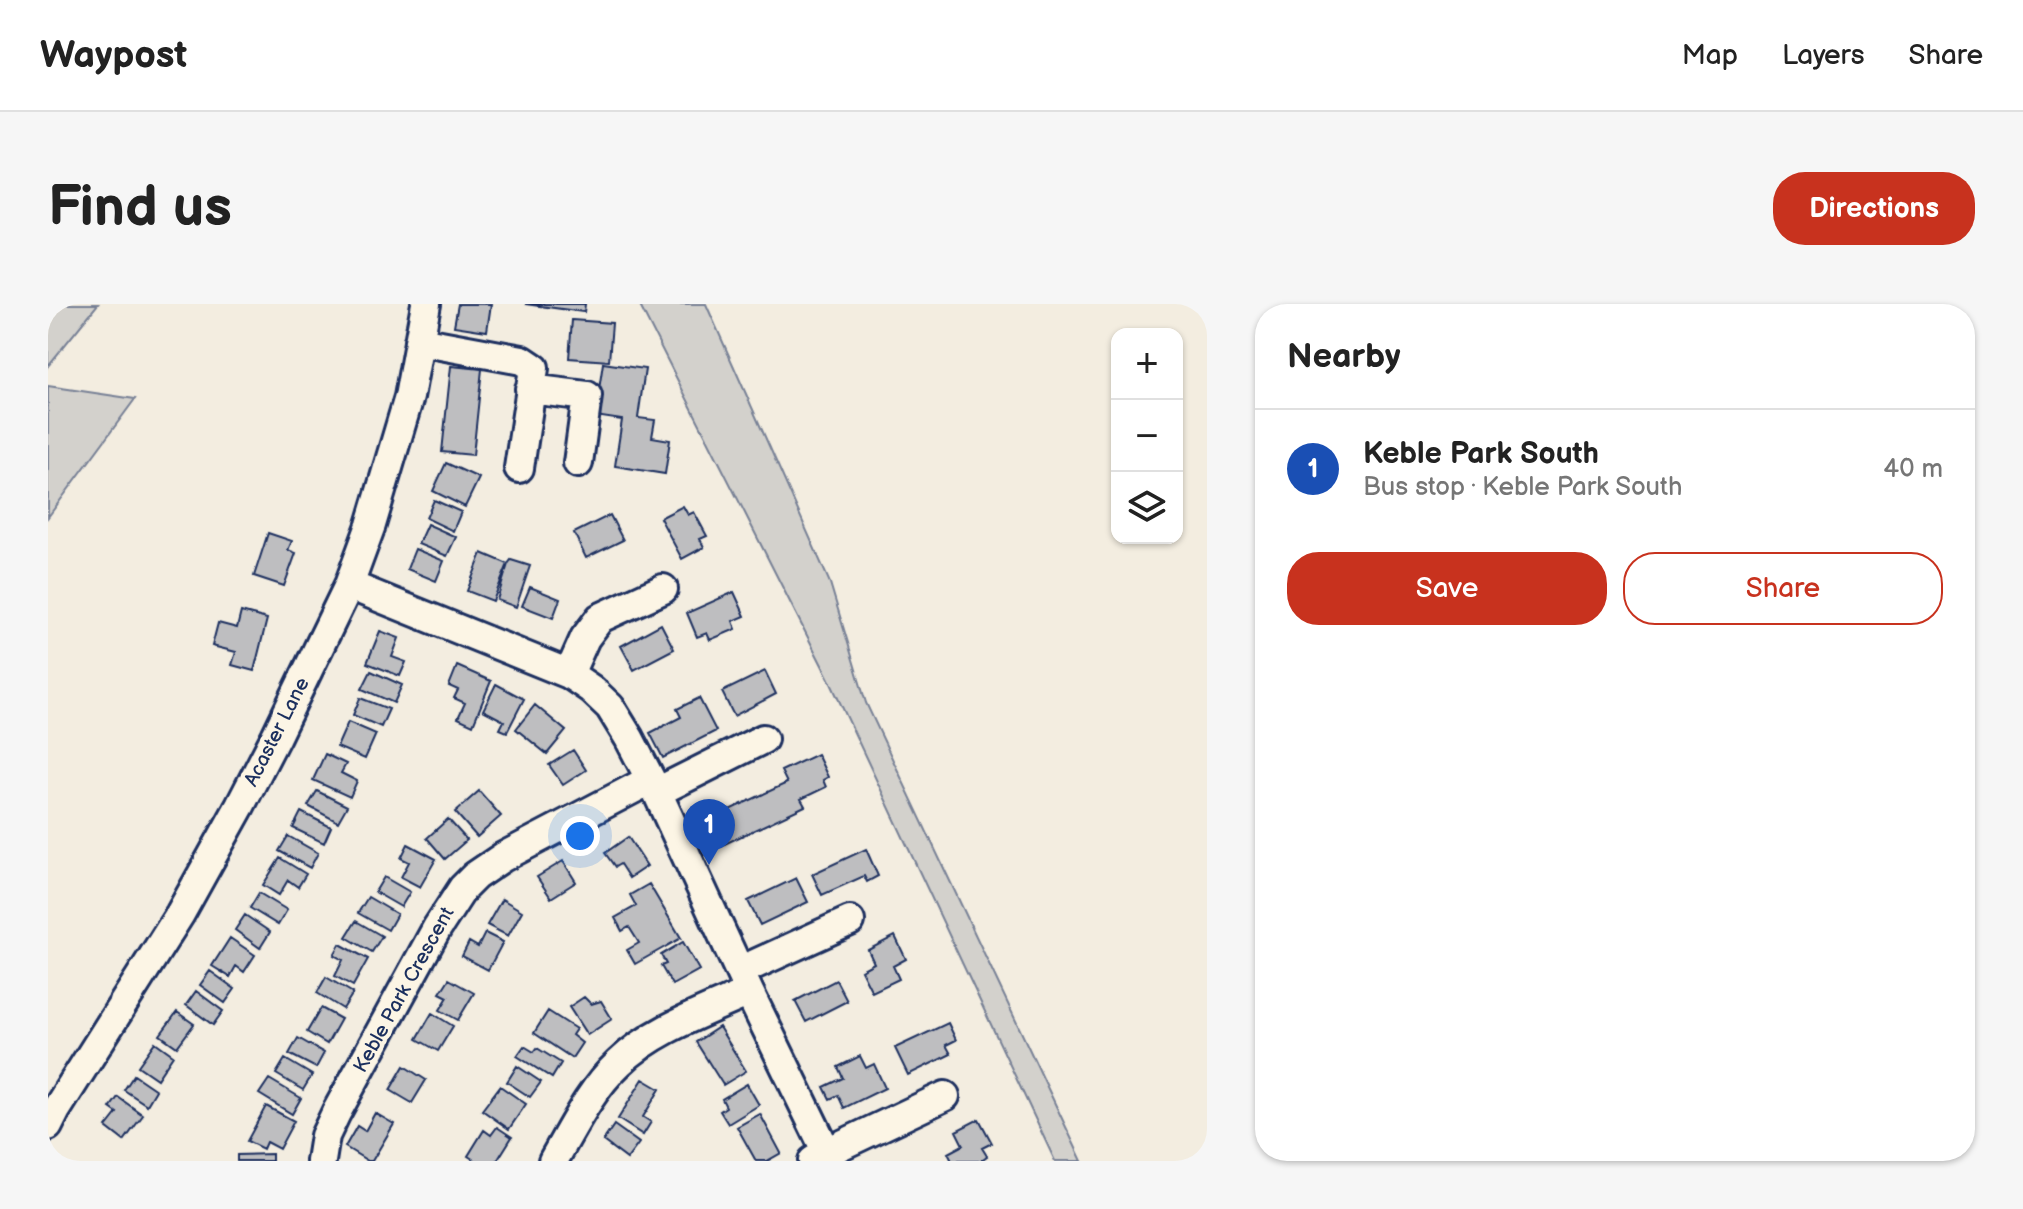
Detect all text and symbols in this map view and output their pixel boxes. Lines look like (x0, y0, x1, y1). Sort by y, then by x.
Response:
text: Waypost (40, 33, 187, 78)
text: Map (1682, 39, 1738, 72)
text: Layers (1782, 39, 1865, 72)
text: Share (1909, 39, 1983, 72)
button: Directions (1773, 172, 1975, 245)
text: Find us (48, 175, 232, 242)
map controls (1111, 328, 1183, 544)
button: + (1111, 328, 1183, 400)
text: Nearby (1287, 336, 1401, 377)
button: − (1111, 400, 1183, 472)
text: Keble Park South (1363, 436, 1599, 472)
text: 1 (1308, 454, 1318, 485)
text: 40 m (1883, 454, 1943, 485)
button: layers (1111, 472, 1183, 544)
text: Bus stop · Keble Park South (1363, 472, 1682, 503)
button: Save (1287, 552, 1607, 625)
button: Share (1623, 552, 1943, 625)
street label: Acaster Lane (239, 673, 315, 790)
pin: 1 (683, 799, 735, 865)
your location (560, 816, 600, 856)
street label: Keble Park Crescent (349, 903, 459, 1077)

